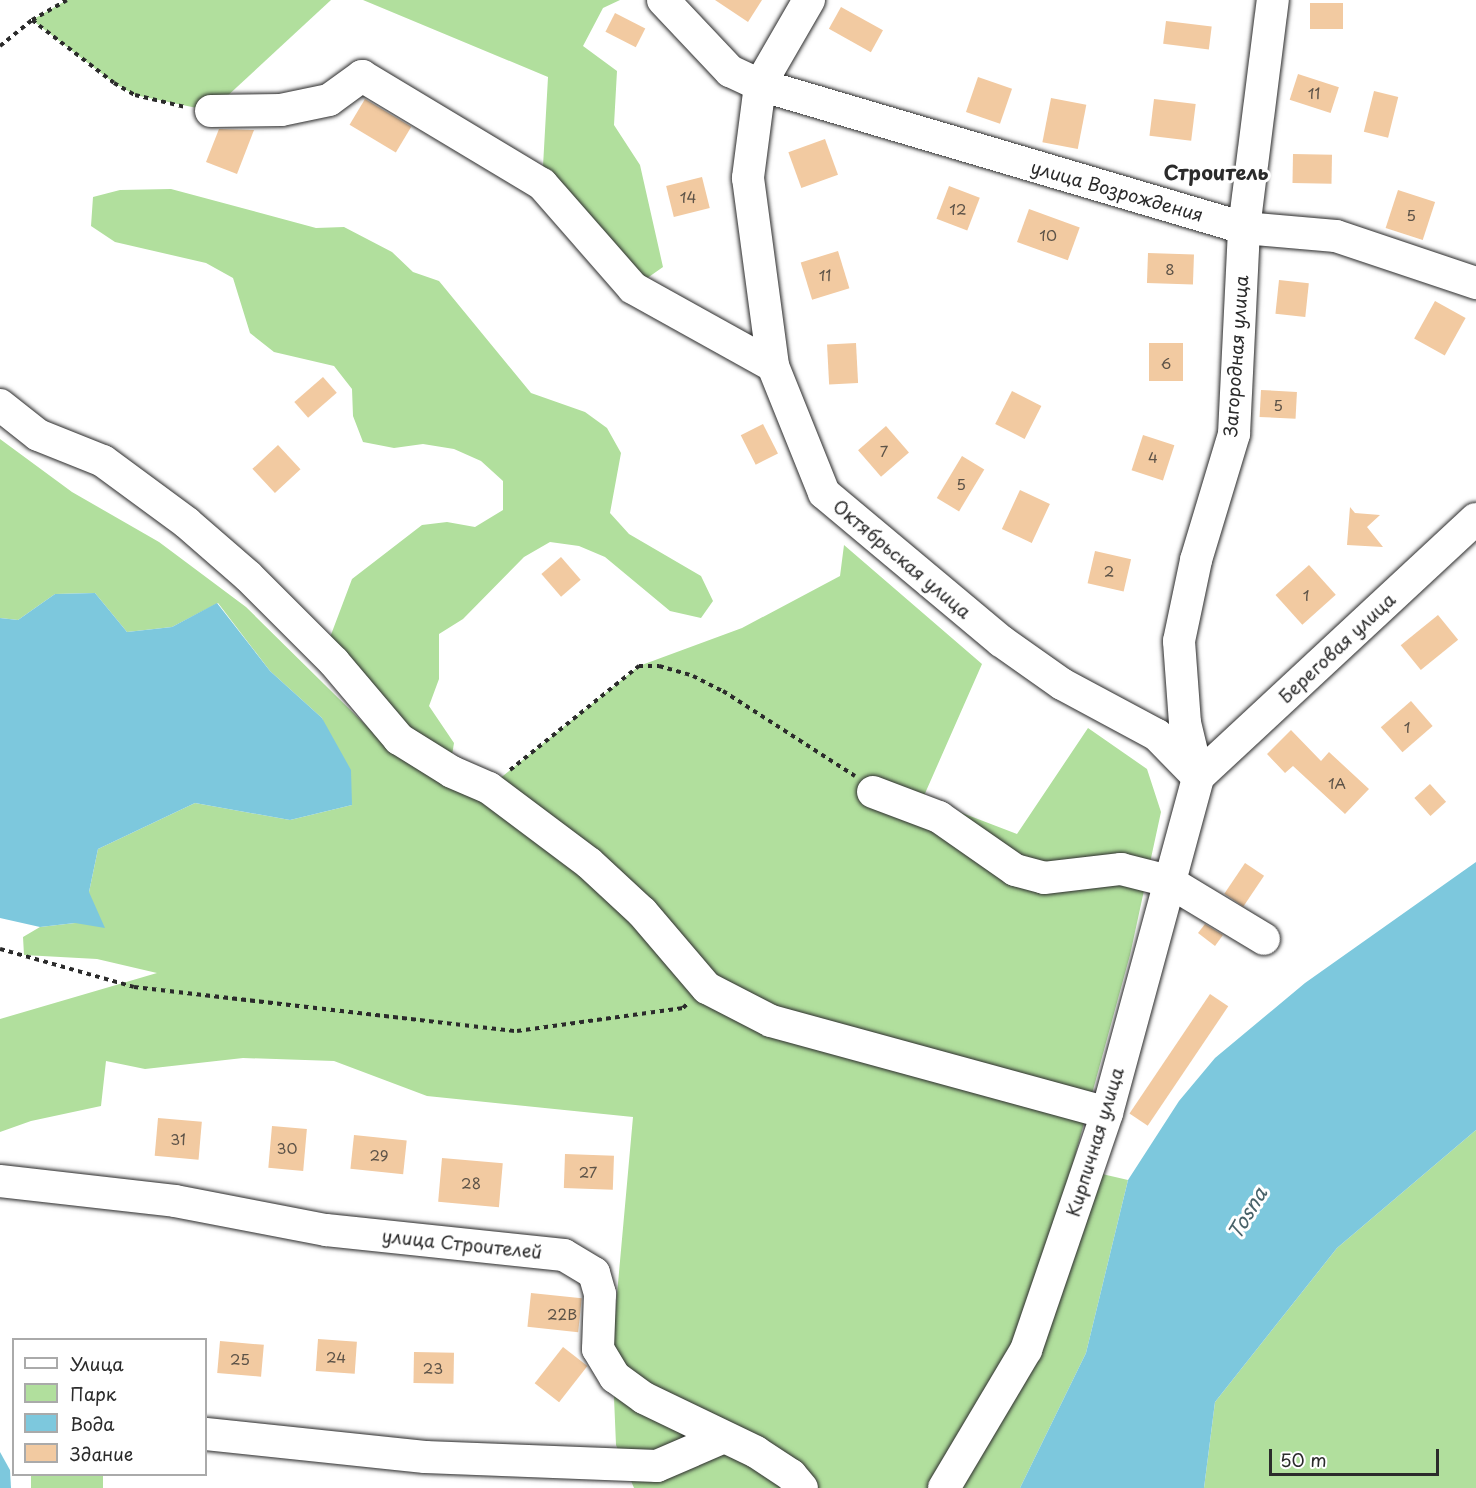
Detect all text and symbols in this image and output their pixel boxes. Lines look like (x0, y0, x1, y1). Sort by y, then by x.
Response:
house number: 11 (1308, 84, 1320, 102)
street label: улица Возрождения (1028, 156, 1206, 226)
district label: Строитель (1164, 160, 1268, 184)
house number: 14 (680, 188, 696, 206)
house number: 12 (949, 200, 967, 218)
house number: 5 (1406, 206, 1416, 224)
house number: 10 (1039, 226, 1057, 244)
house number: 8 (1165, 260, 1175, 278)
house number: 11 (819, 266, 831, 284)
street label: Загородная улица (1220, 274, 1252, 438)
house number: 6 (1161, 354, 1171, 372)
house number: 5 (1273, 396, 1283, 414)
house number: 7 (880, 442, 888, 460)
house number: 4 (1148, 448, 1158, 466)
house number: 5 (956, 475, 966, 493)
street label: Октябрьская улица (828, 495, 976, 623)
house number: 2 (1104, 562, 1114, 580)
house number: 1 (1303, 586, 1309, 604)
street label: Береговая улица (1274, 588, 1400, 708)
house number: 1 (1404, 718, 1410, 736)
house number: 1А (1328, 774, 1346, 792)
street label: Кирпичная улица (1062, 1064, 1128, 1220)
house number: 31 (170, 1130, 186, 1148)
house number: 30 (277, 1139, 297, 1157)
house number: 29 (369, 1146, 389, 1164)
house number: 27 (579, 1163, 597, 1181)
house number: 28 (461, 1174, 481, 1192)
water label: Tosna (1222, 1183, 1272, 1243)
street label: улица Строителей (380, 1225, 544, 1263)
house number: 22В (547, 1305, 577, 1323)
legend (12, 1338, 207, 1476)
house number: 24 (326, 1348, 346, 1366)
text: Улица (70, 1350, 124, 1377)
house number: 25 (230, 1350, 250, 1368)
house number: 23 (423, 1359, 443, 1377)
text: Парк (70, 1380, 116, 1407)
text: Вода (70, 1410, 115, 1437)
scale bar (1272, 1437, 1442, 1475)
text: Здание (70, 1440, 133, 1467)
text: 50 m (1280, 1446, 1327, 1473)

